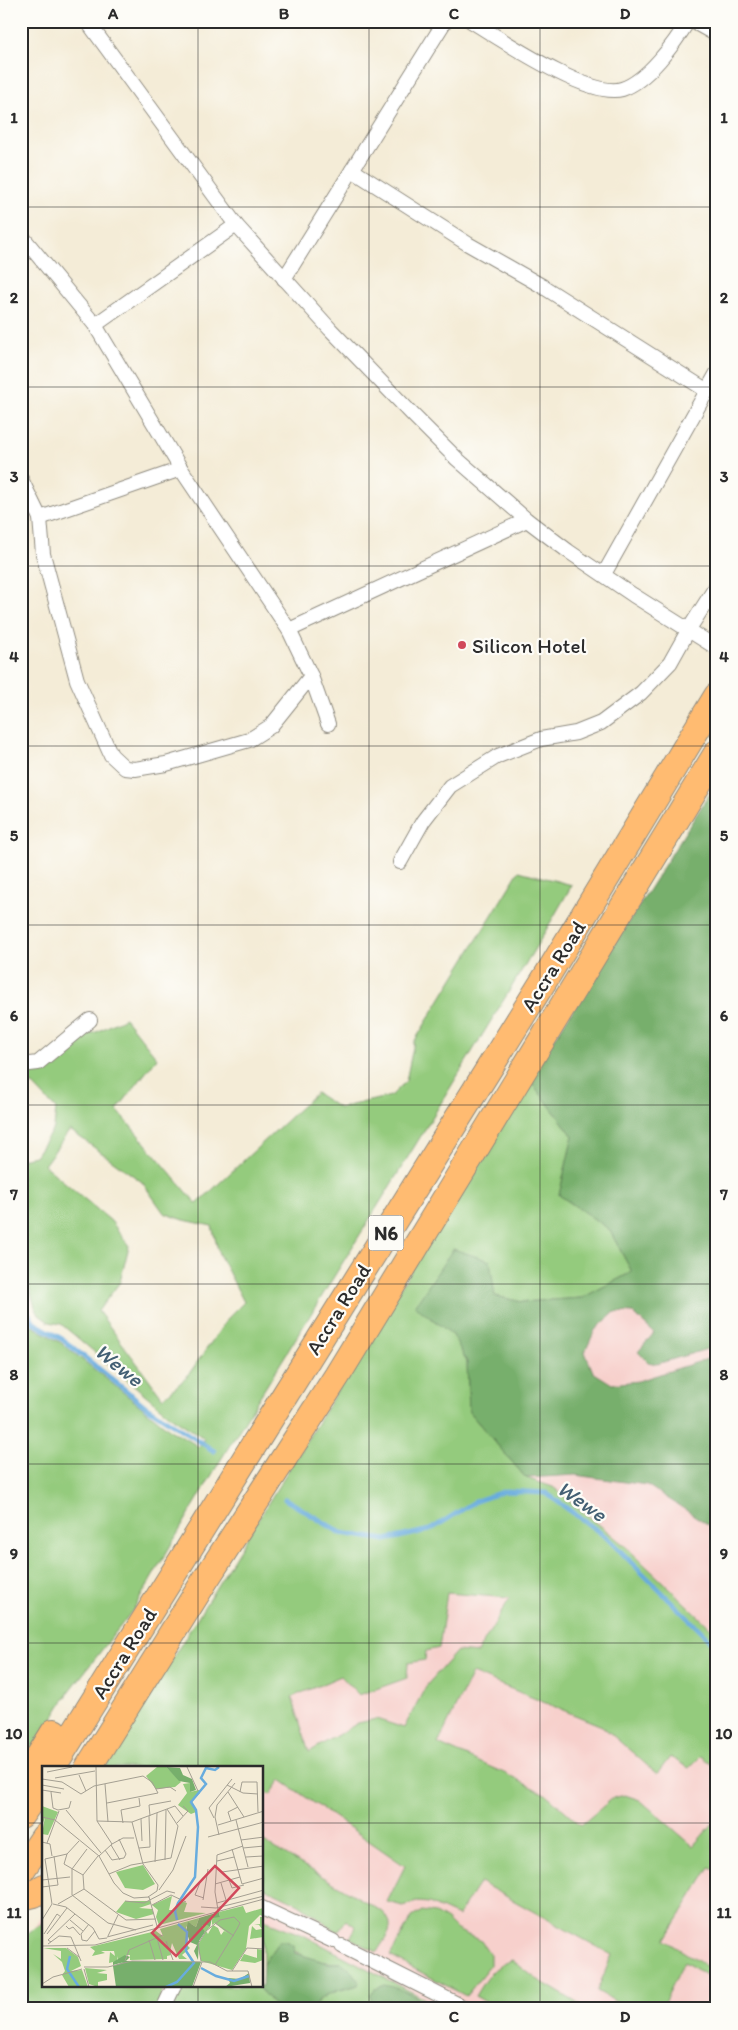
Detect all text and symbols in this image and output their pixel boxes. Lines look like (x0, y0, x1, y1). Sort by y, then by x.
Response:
text: A (107, 4, 119, 23)
text: B (279, 4, 290, 23)
text: C (449, 4, 460, 23)
text: D (620, 4, 631, 23)
text: 1 (10, 108, 18, 127)
text: 1 (720, 108, 728, 127)
text: 2 (10, 288, 19, 307)
text: 2 (720, 288, 729, 307)
text: 3 (10, 467, 19, 486)
text: 3 (720, 467, 729, 486)
place label: Silicon Hotel (472, 633, 586, 658)
marker: Silicon Hotel (456, 639, 468, 651)
text: 4 (9, 647, 19, 666)
text: 4 (719, 647, 729, 666)
text: 5 (10, 826, 19, 845)
text: 5 (720, 826, 729, 845)
street label: Accra Road (515, 915, 591, 1016)
text: 6 (10, 1006, 19, 1025)
text: 6 (720, 1006, 729, 1025)
text: 7 (9, 1185, 18, 1204)
text: 7 (719, 1185, 728, 1204)
road number: N6 (368, 1216, 404, 1250)
street label: Accra Road (300, 1258, 376, 1359)
water label: Wewe (90, 1338, 150, 1393)
text: 8 (10, 1365, 19, 1384)
text: 8 (720, 1365, 729, 1384)
water label: Wewe (552, 1474, 613, 1528)
text: 9 (10, 1544, 18, 1563)
text: 9 (720, 1544, 728, 1563)
street label: Accra Road (86, 1602, 162, 1703)
text: 10 (5, 1724, 23, 1743)
text: 10 (715, 1724, 733, 1743)
inset map (42, 1766, 264, 1988)
text: 11 (7, 1903, 22, 1922)
text: 11 (717, 1903, 732, 1922)
text: A (107, 2007, 119, 2026)
text: B (279, 2007, 290, 2026)
text: C (449, 2007, 460, 2026)
text: D (620, 2007, 631, 2026)

